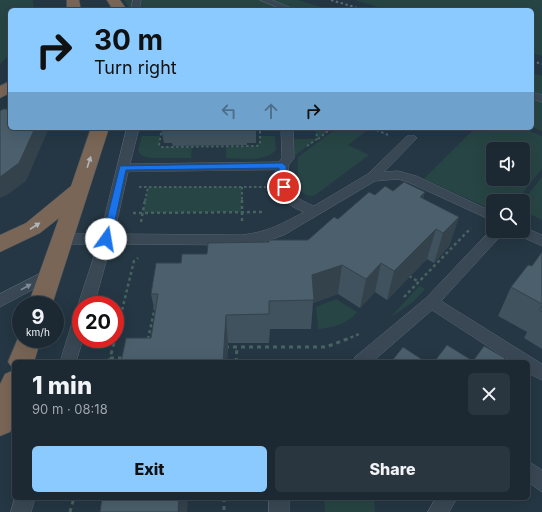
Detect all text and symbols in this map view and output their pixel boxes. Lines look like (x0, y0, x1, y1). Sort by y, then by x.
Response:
text: 30 m (94, 23, 163, 57)
icon: right (28, 24, 80, 76)
text: Turn right (94, 57, 177, 78)
icon: left (218, 100, 240, 122)
icon: ahead (260, 100, 282, 122)
icon: right (302, 100, 324, 122)
map controls (486, 142, 530, 238)
button: sound (486, 142, 530, 186)
one-way arrow (86, 156, 92, 168)
pin (267, 170, 301, 204)
icon: arrive (273, 176, 295, 198)
button: search (486, 194, 530, 238)
position arrow (85, 218, 127, 260)
one-way arrow (29, 223, 40, 230)
one-way arrow (20, 283, 32, 290)
speed limit sign: 20 (72, 296, 124, 348)
text: 9 (31, 305, 44, 329)
text: km/h (26, 326, 50, 338)
text: 1 min (32, 371, 92, 400)
button: close (468, 373, 510, 415)
text: 90 m · 08:18 (32, 401, 108, 417)
button: Exit (32, 446, 267, 492)
button: Share (275, 446, 510, 492)

